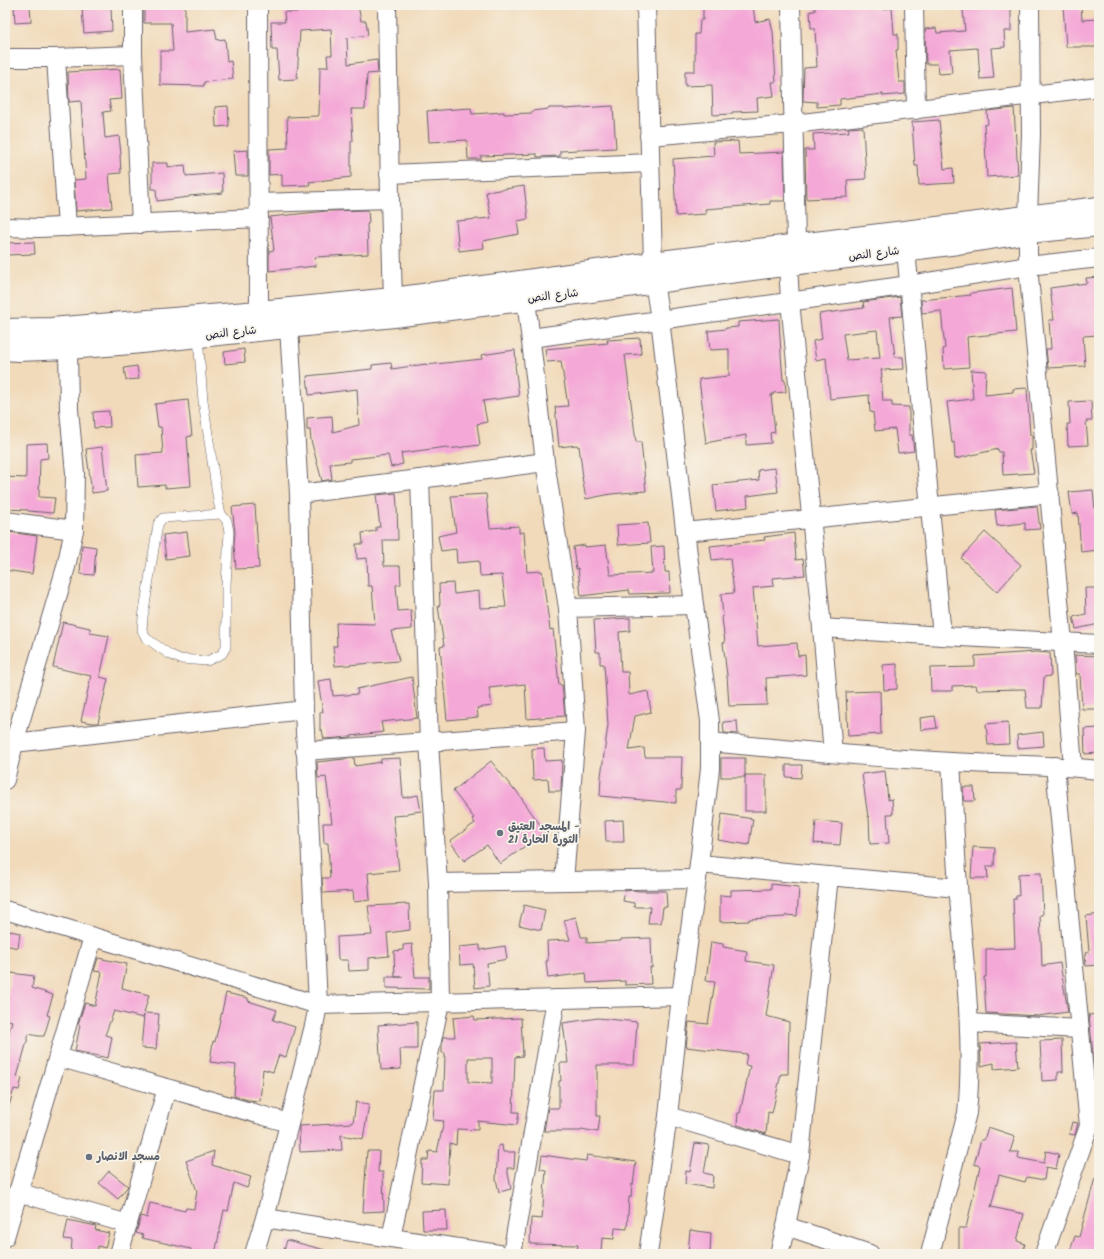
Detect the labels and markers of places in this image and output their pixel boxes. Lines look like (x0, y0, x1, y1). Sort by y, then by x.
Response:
place label: المسجد العتيق - الثورة الحارة 21 (508, 818, 580, 849)
marker: المسجد العتيق - الثورة الحارة 21 (495, 828, 505, 838)
place label: مسجد الانصار (96, 1148, 160, 1166)
marker: مسجد الانصار (84, 1152, 94, 1162)

